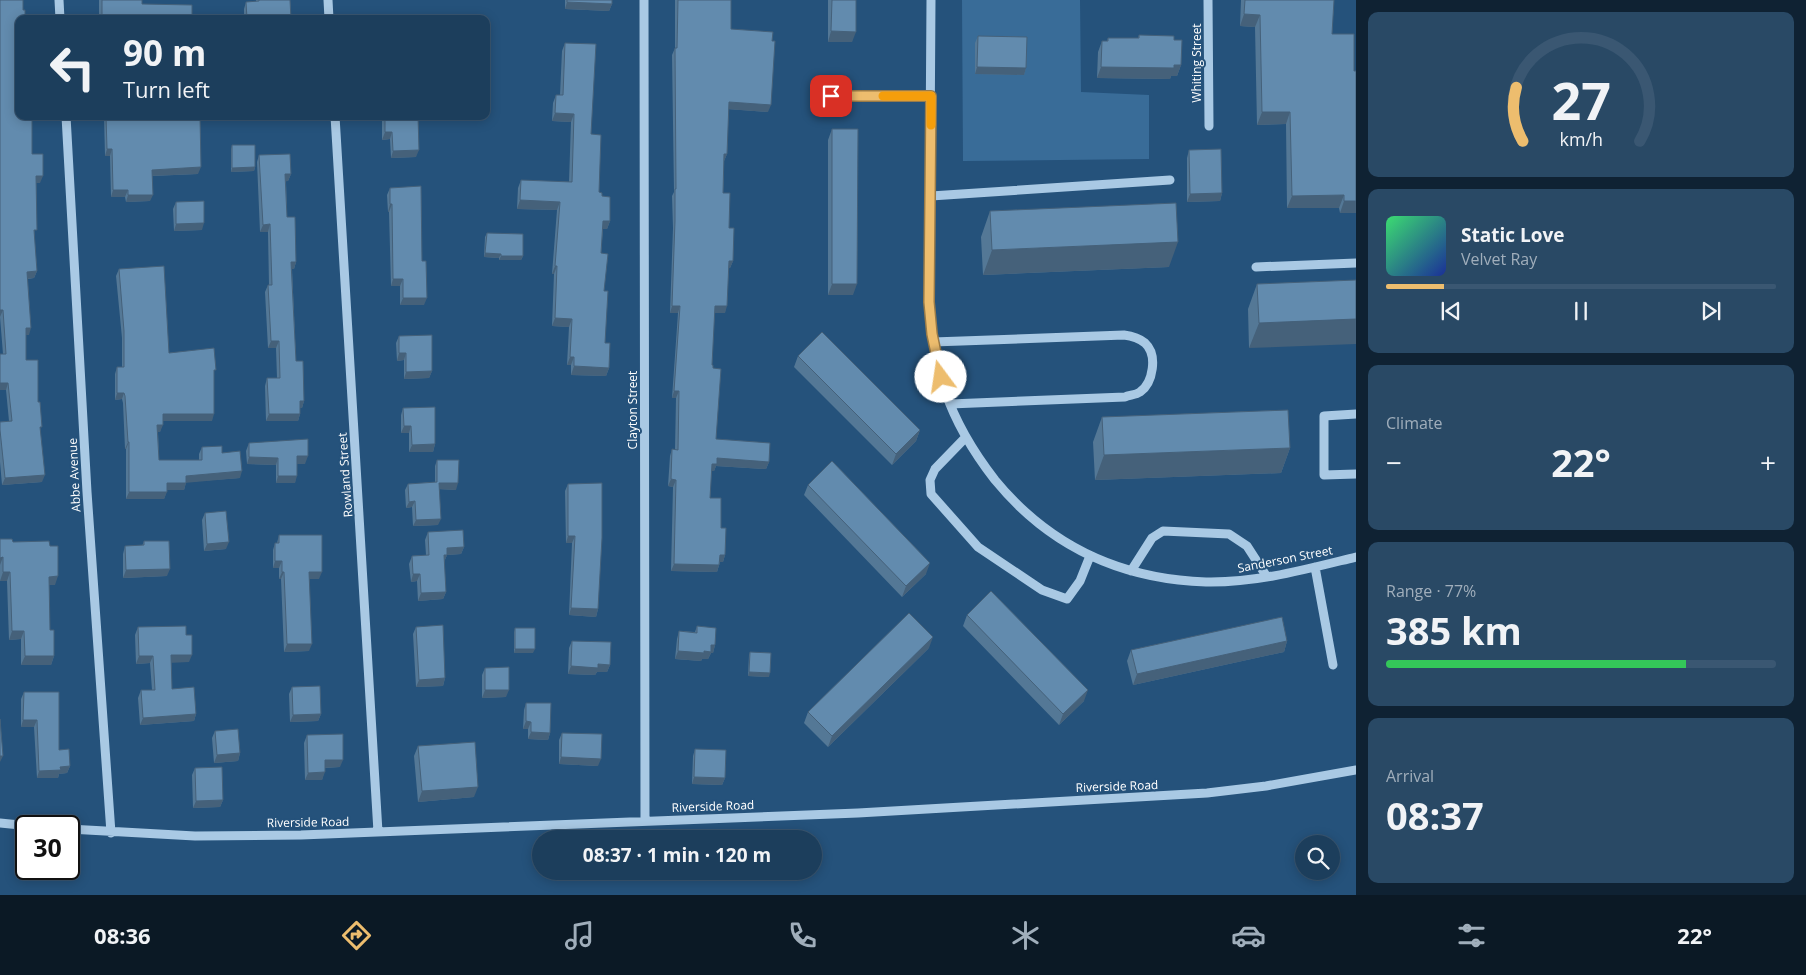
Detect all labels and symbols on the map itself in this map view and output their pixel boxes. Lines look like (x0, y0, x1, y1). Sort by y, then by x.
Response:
street label: Whiting Street (1188, 23, 1205, 103)
pin (810, 75, 852, 117)
position arrow (914, 350, 966, 402)
street label: Clayton Street (624, 371, 641, 449)
street label: Rowland Street (334, 432, 356, 518)
street label: Abbe Avenue (64, 437, 84, 512)
street label: Sanderson Street (1236, 541, 1334, 577)
street label: Riverside Road (1075, 776, 1159, 796)
street label: Riverside Road (671, 796, 755, 816)
street label: Riverside Road (267, 813, 349, 831)
speed limit sign: 30 (15, 815, 80, 880)

